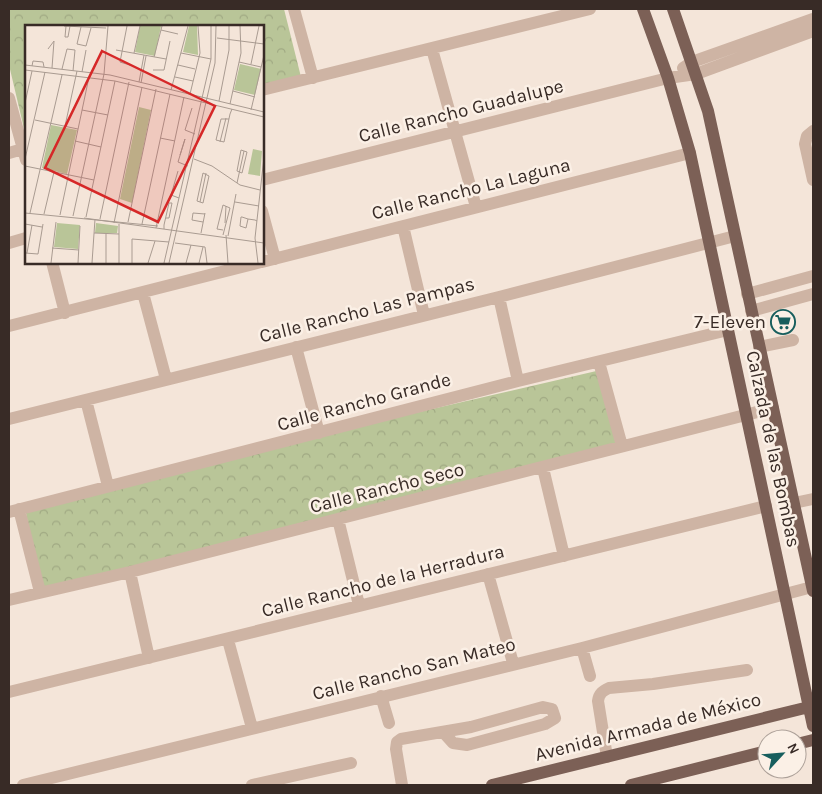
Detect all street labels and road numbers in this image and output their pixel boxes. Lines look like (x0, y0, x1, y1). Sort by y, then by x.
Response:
street label: Calle Rancho Guadalupe (356, 75, 566, 147)
street label: Calle Rancho La Laguna (369, 154, 573, 224)
street label: Calle Rancho Las Pampas (257, 273, 477, 347)
street label: Calzada de las Bombas (741, 349, 805, 549)
street label: Calle Rancho Grande (275, 368, 453, 436)
street label: Calle Rancho Seco (308, 458, 466, 518)
street label: Calle Rancho de la Herradura (259, 540, 507, 622)
street label: Calle Rancho San Mateo (310, 633, 518, 705)
street label: Avenida Armada de México (533, 688, 763, 766)

